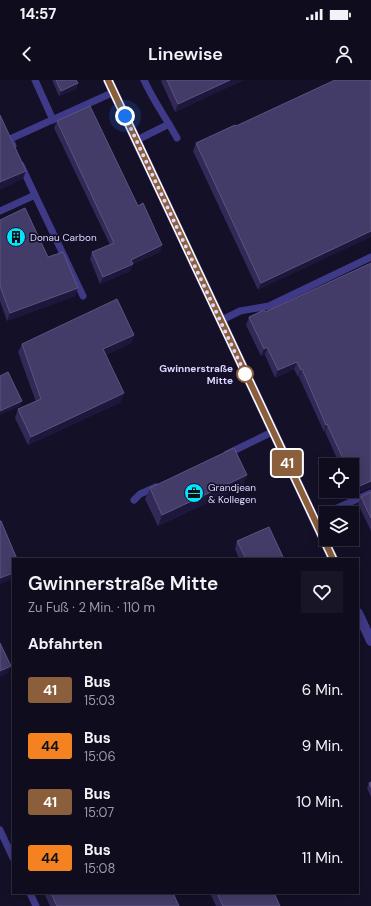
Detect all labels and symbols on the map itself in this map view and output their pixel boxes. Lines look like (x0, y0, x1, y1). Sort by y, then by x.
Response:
your location (115, 106, 135, 126)
building icon: Donau Carbon (5, 226, 27, 248)
place label: Donau Carbon (30, 231, 97, 244)
place label: Gwinnerstraße Mitte (159, 362, 233, 387)
marker: Gwinnerstraße Mitte (236, 365, 254, 383)
line badge: 41 (269, 450, 305, 476)
place label: Grandjean & Kollegen (208, 481, 257, 506)
office icon: Grandjean & Kollegen (183, 482, 205, 504)

